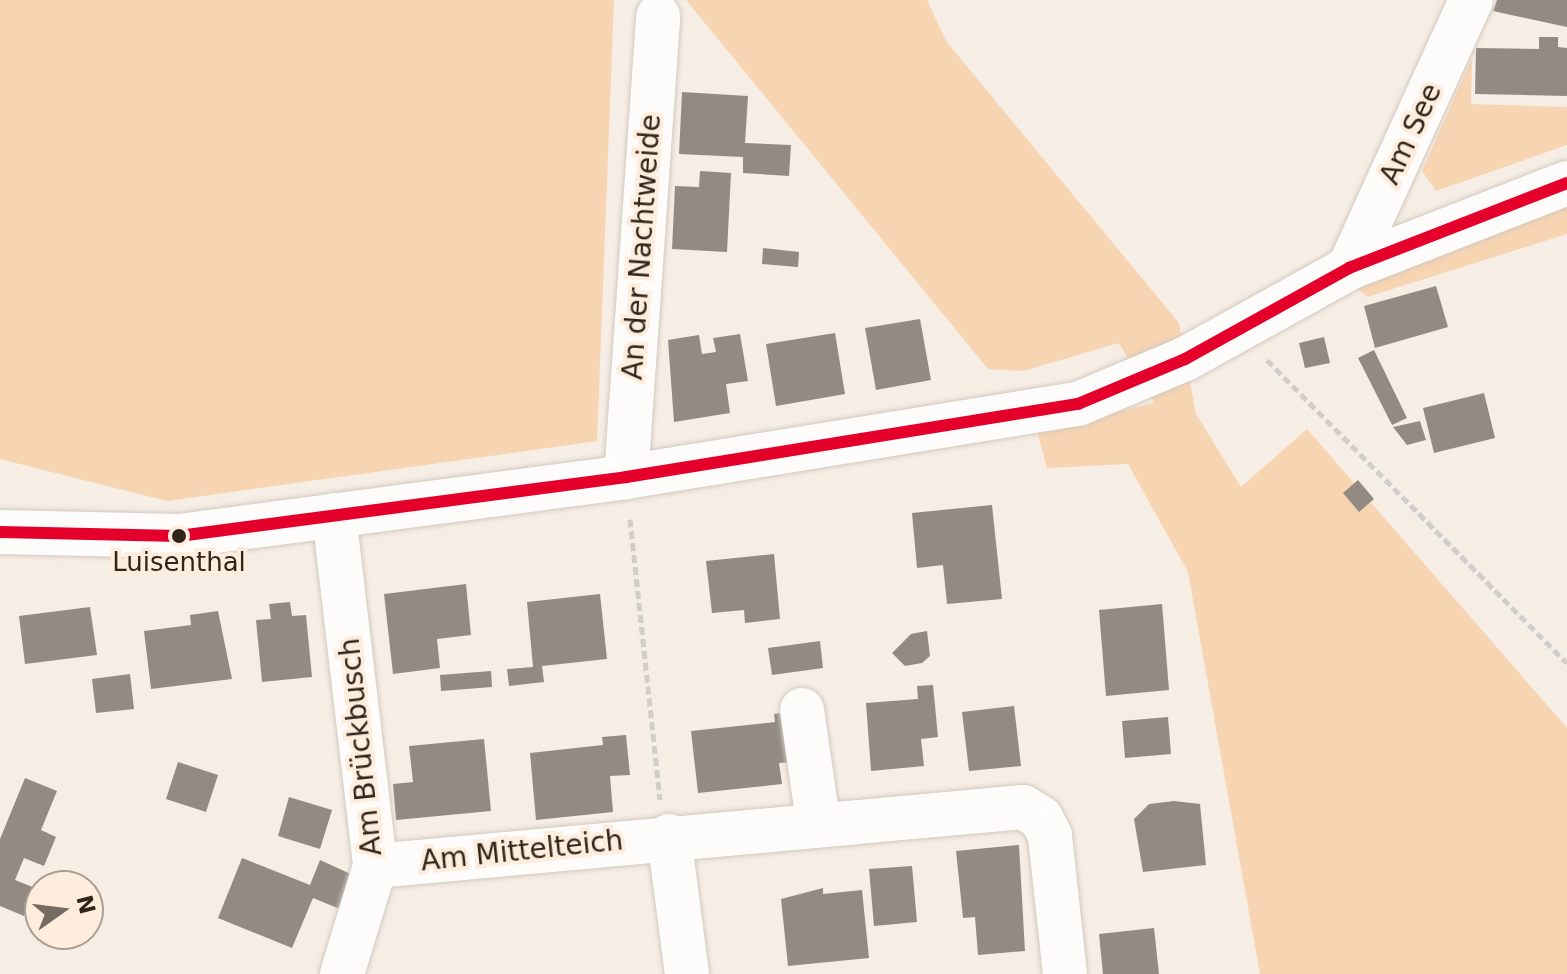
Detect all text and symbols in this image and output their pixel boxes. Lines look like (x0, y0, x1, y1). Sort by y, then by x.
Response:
street label: Am See (1373, 78, 1449, 190)
street label: An der Nachtweide (616, 113, 668, 381)
marker: Luisenthal (171, 528, 187, 544)
place label: Luisenthal (112, 547, 246, 579)
street label: Am Brückbusch (333, 637, 389, 857)
street label: Am Mittelteich (419, 824, 625, 878)
north arrow (24, 870, 104, 950)
text: N (71, 893, 100, 917)

